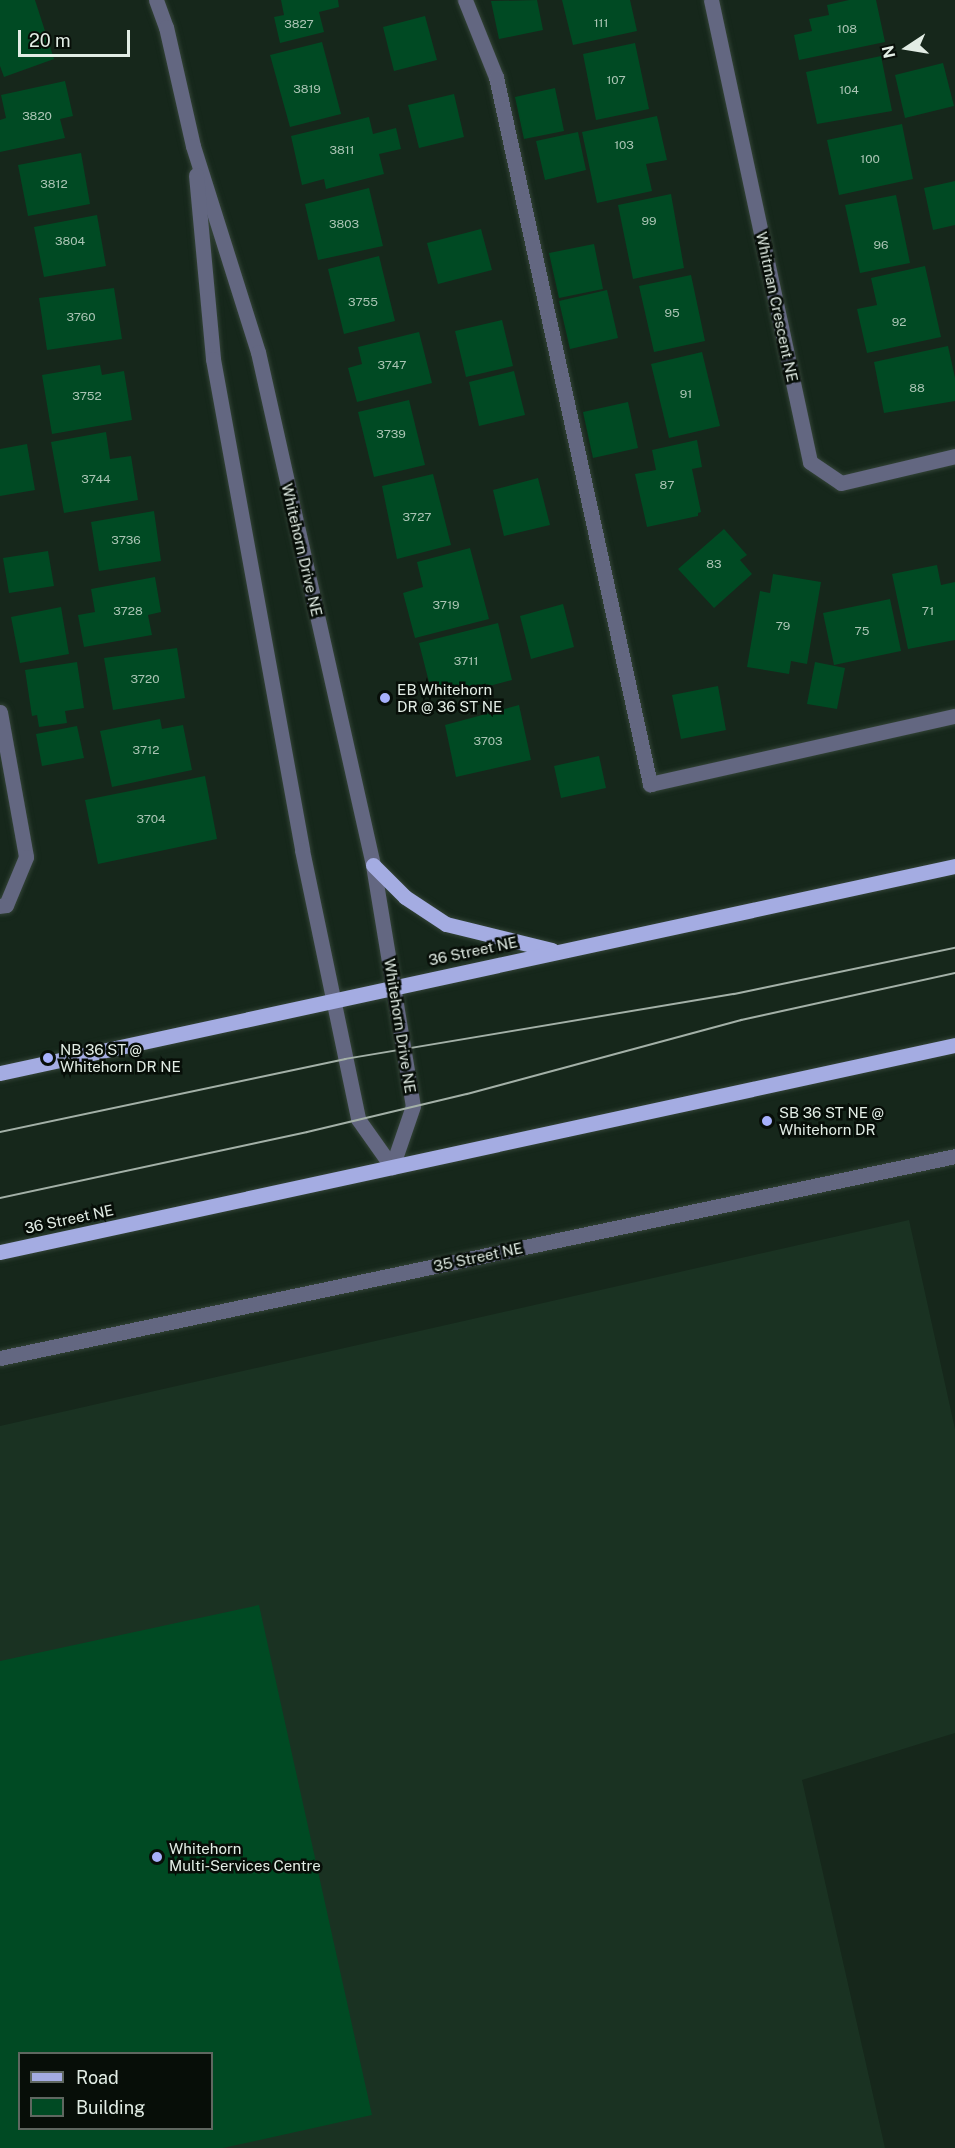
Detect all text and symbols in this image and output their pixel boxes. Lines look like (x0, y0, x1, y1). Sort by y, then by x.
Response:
house number: 111 (594, 17, 608, 31)
scale bar (21, 18, 134, 56)
house number: 3827 (284, 18, 314, 32)
north arrow (877, 18, 937, 78)
house number: 108 (837, 23, 857, 37)
text: 20 m (29, 30, 71, 51)
text: N (878, 44, 899, 60)
house number: 107 (606, 74, 626, 88)
house number: 3819 (293, 83, 321, 97)
house number: 104 (839, 84, 859, 98)
house number: 3820 (22, 110, 52, 124)
house number: 103 (614, 139, 634, 153)
house number: 3811 (329, 144, 355, 158)
house number: 100 (860, 153, 880, 167)
house number: 3812 (40, 178, 68, 192)
house number: 99 (642, 215, 656, 229)
house number: 3803 (329, 218, 359, 232)
street label: Whitman Crescent NE (752, 230, 802, 384)
house number: 3804 (55, 235, 85, 249)
house number: 96 (874, 239, 888, 253)
house number: 3755 (348, 296, 378, 310)
house number: 95 (664, 307, 680, 321)
house number: 3760 (66, 311, 96, 325)
house number: 92 (892, 316, 906, 330)
house number: 3747 (378, 359, 406, 373)
house number: 88 (909, 382, 925, 396)
house number: 91 (680, 388, 692, 402)
house number: 3752 (72, 390, 102, 404)
house number: 3739 (376, 428, 406, 442)
house number: 3744 (81, 473, 111, 487)
house number: 87 (660, 479, 674, 493)
street label: Whitehorn Drive NE (278, 482, 326, 618)
house number: 3727 (403, 511, 431, 525)
house number: 3736 (111, 534, 141, 548)
house number: 83 (706, 558, 722, 572)
house number: 3719 (432, 599, 460, 613)
house number: 3728 (113, 605, 143, 619)
house number: 71 (922, 605, 934, 619)
house number: 79 (776, 620, 790, 634)
house number: 75 (855, 625, 869, 639)
house number: 3711 (454, 655, 478, 669)
house number: 3720 (130, 673, 160, 687)
place label: EB Whitehorn DR @ 36 ST NE (397, 680, 503, 715)
marker: EB Whitehorn DR @ 36 ST NE (378, 691, 392, 705)
house number: 3703 (473, 735, 503, 749)
house number: 3712 (133, 744, 159, 758)
house number: 3704 (136, 813, 166, 827)
street label: 36 Street NE (427, 933, 519, 969)
street label: Whitehorn Drive NE (380, 957, 420, 1095)
place label: NB 36 ST @ Whitehorn DR NE (60, 1040, 181, 1075)
marker: NB 36 ST @ Whitehorn DR NE (41, 1051, 55, 1065)
place label: SB 36 ST NE @ Whitehorn DR (779, 1103, 884, 1138)
marker: SB 36 ST NE @ Whitehorn DR (760, 1114, 774, 1128)
street label: 36 Street NE (23, 1201, 115, 1237)
street label: 35 Street NE (432, 1239, 524, 1275)
place label: Whitehorn Multi-Services Centre (169, 1839, 321, 1874)
marker: Whitehorn Multi-Services Centre (150, 1850, 164, 1864)
legend (18, 2052, 213, 2130)
text: Road (76, 2067, 119, 2088)
text: Building (76, 2097, 145, 2118)

